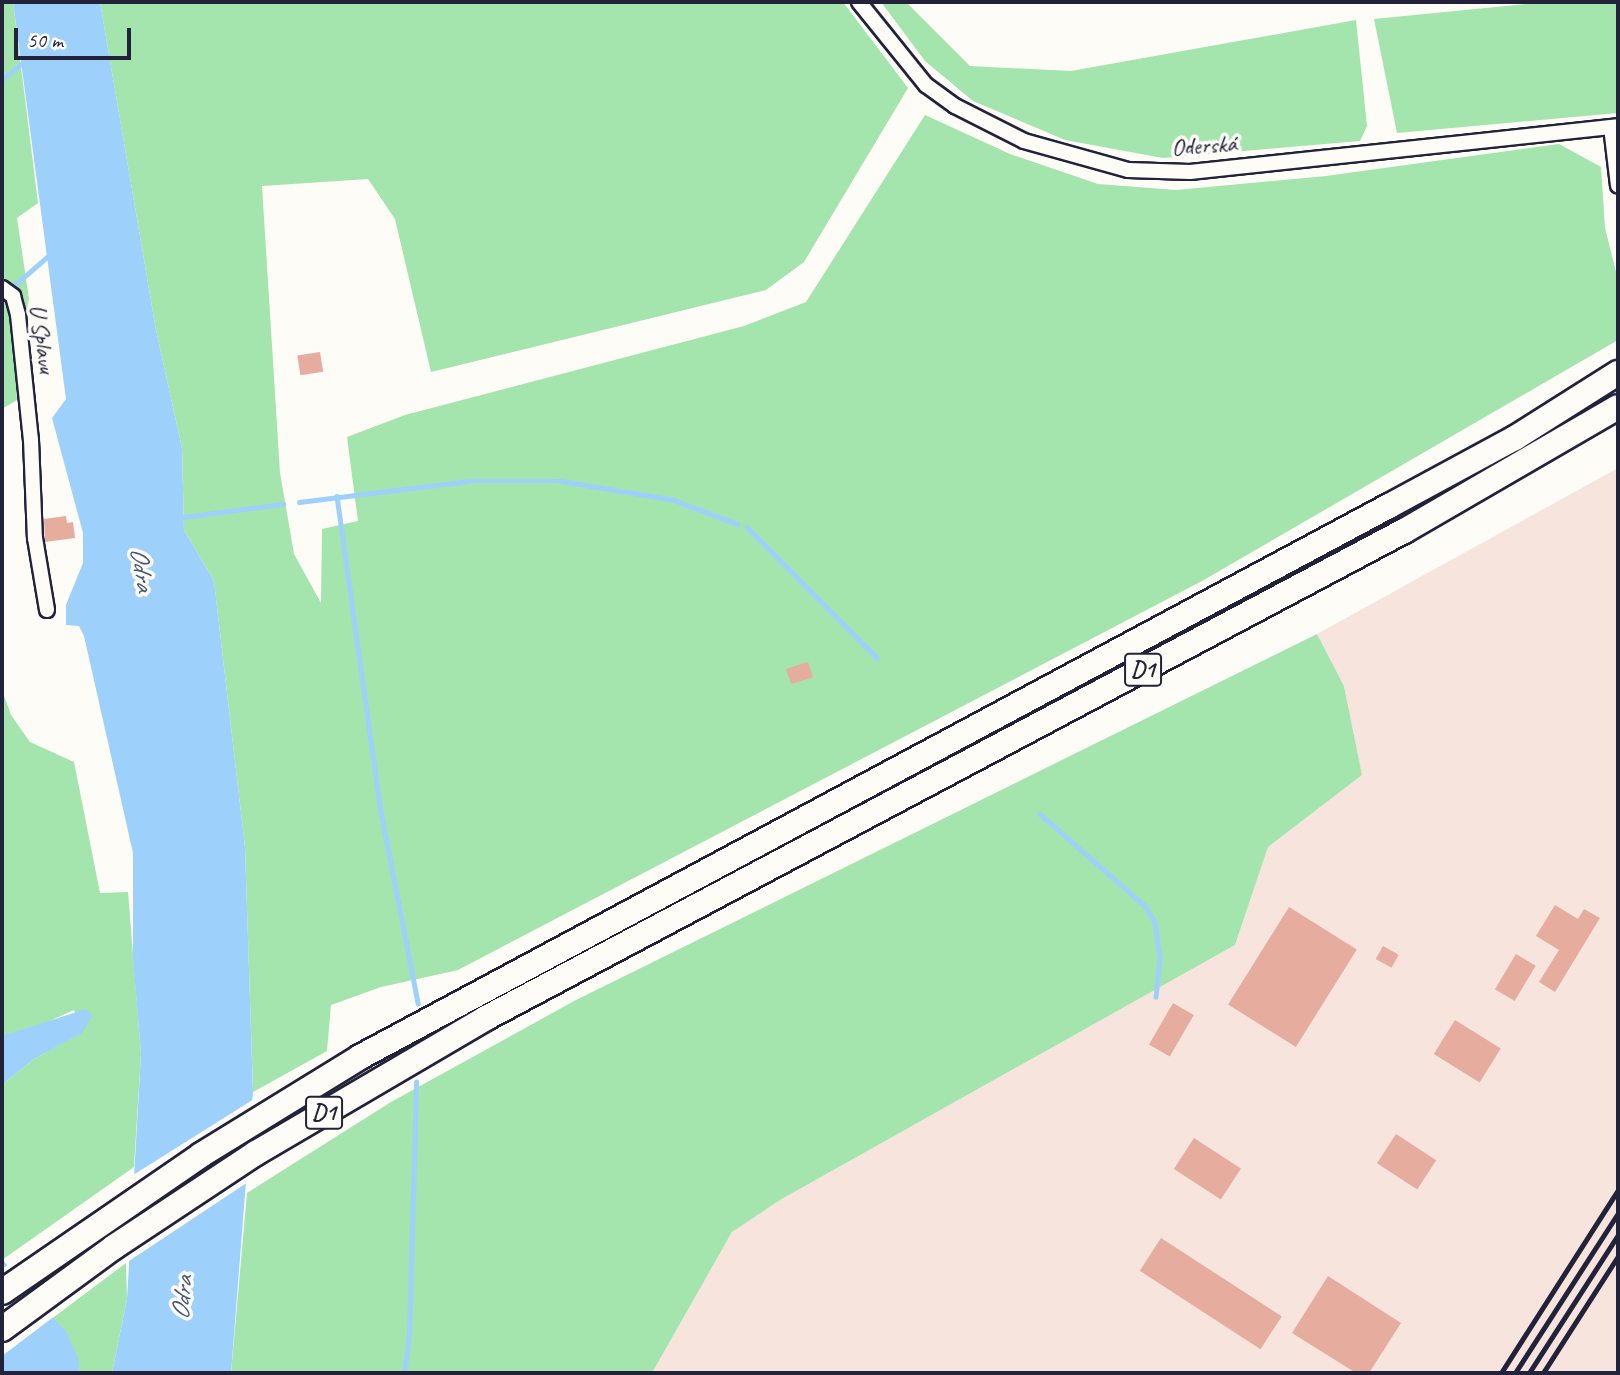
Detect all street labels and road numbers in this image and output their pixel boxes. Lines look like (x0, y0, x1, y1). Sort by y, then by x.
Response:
street label: Oderská (1170, 129, 1238, 163)
street label: U Splavu (23, 303, 61, 375)
road number: D1 (1124, 650, 1162, 690)
road number: D1 (305, 1094, 343, 1132)

